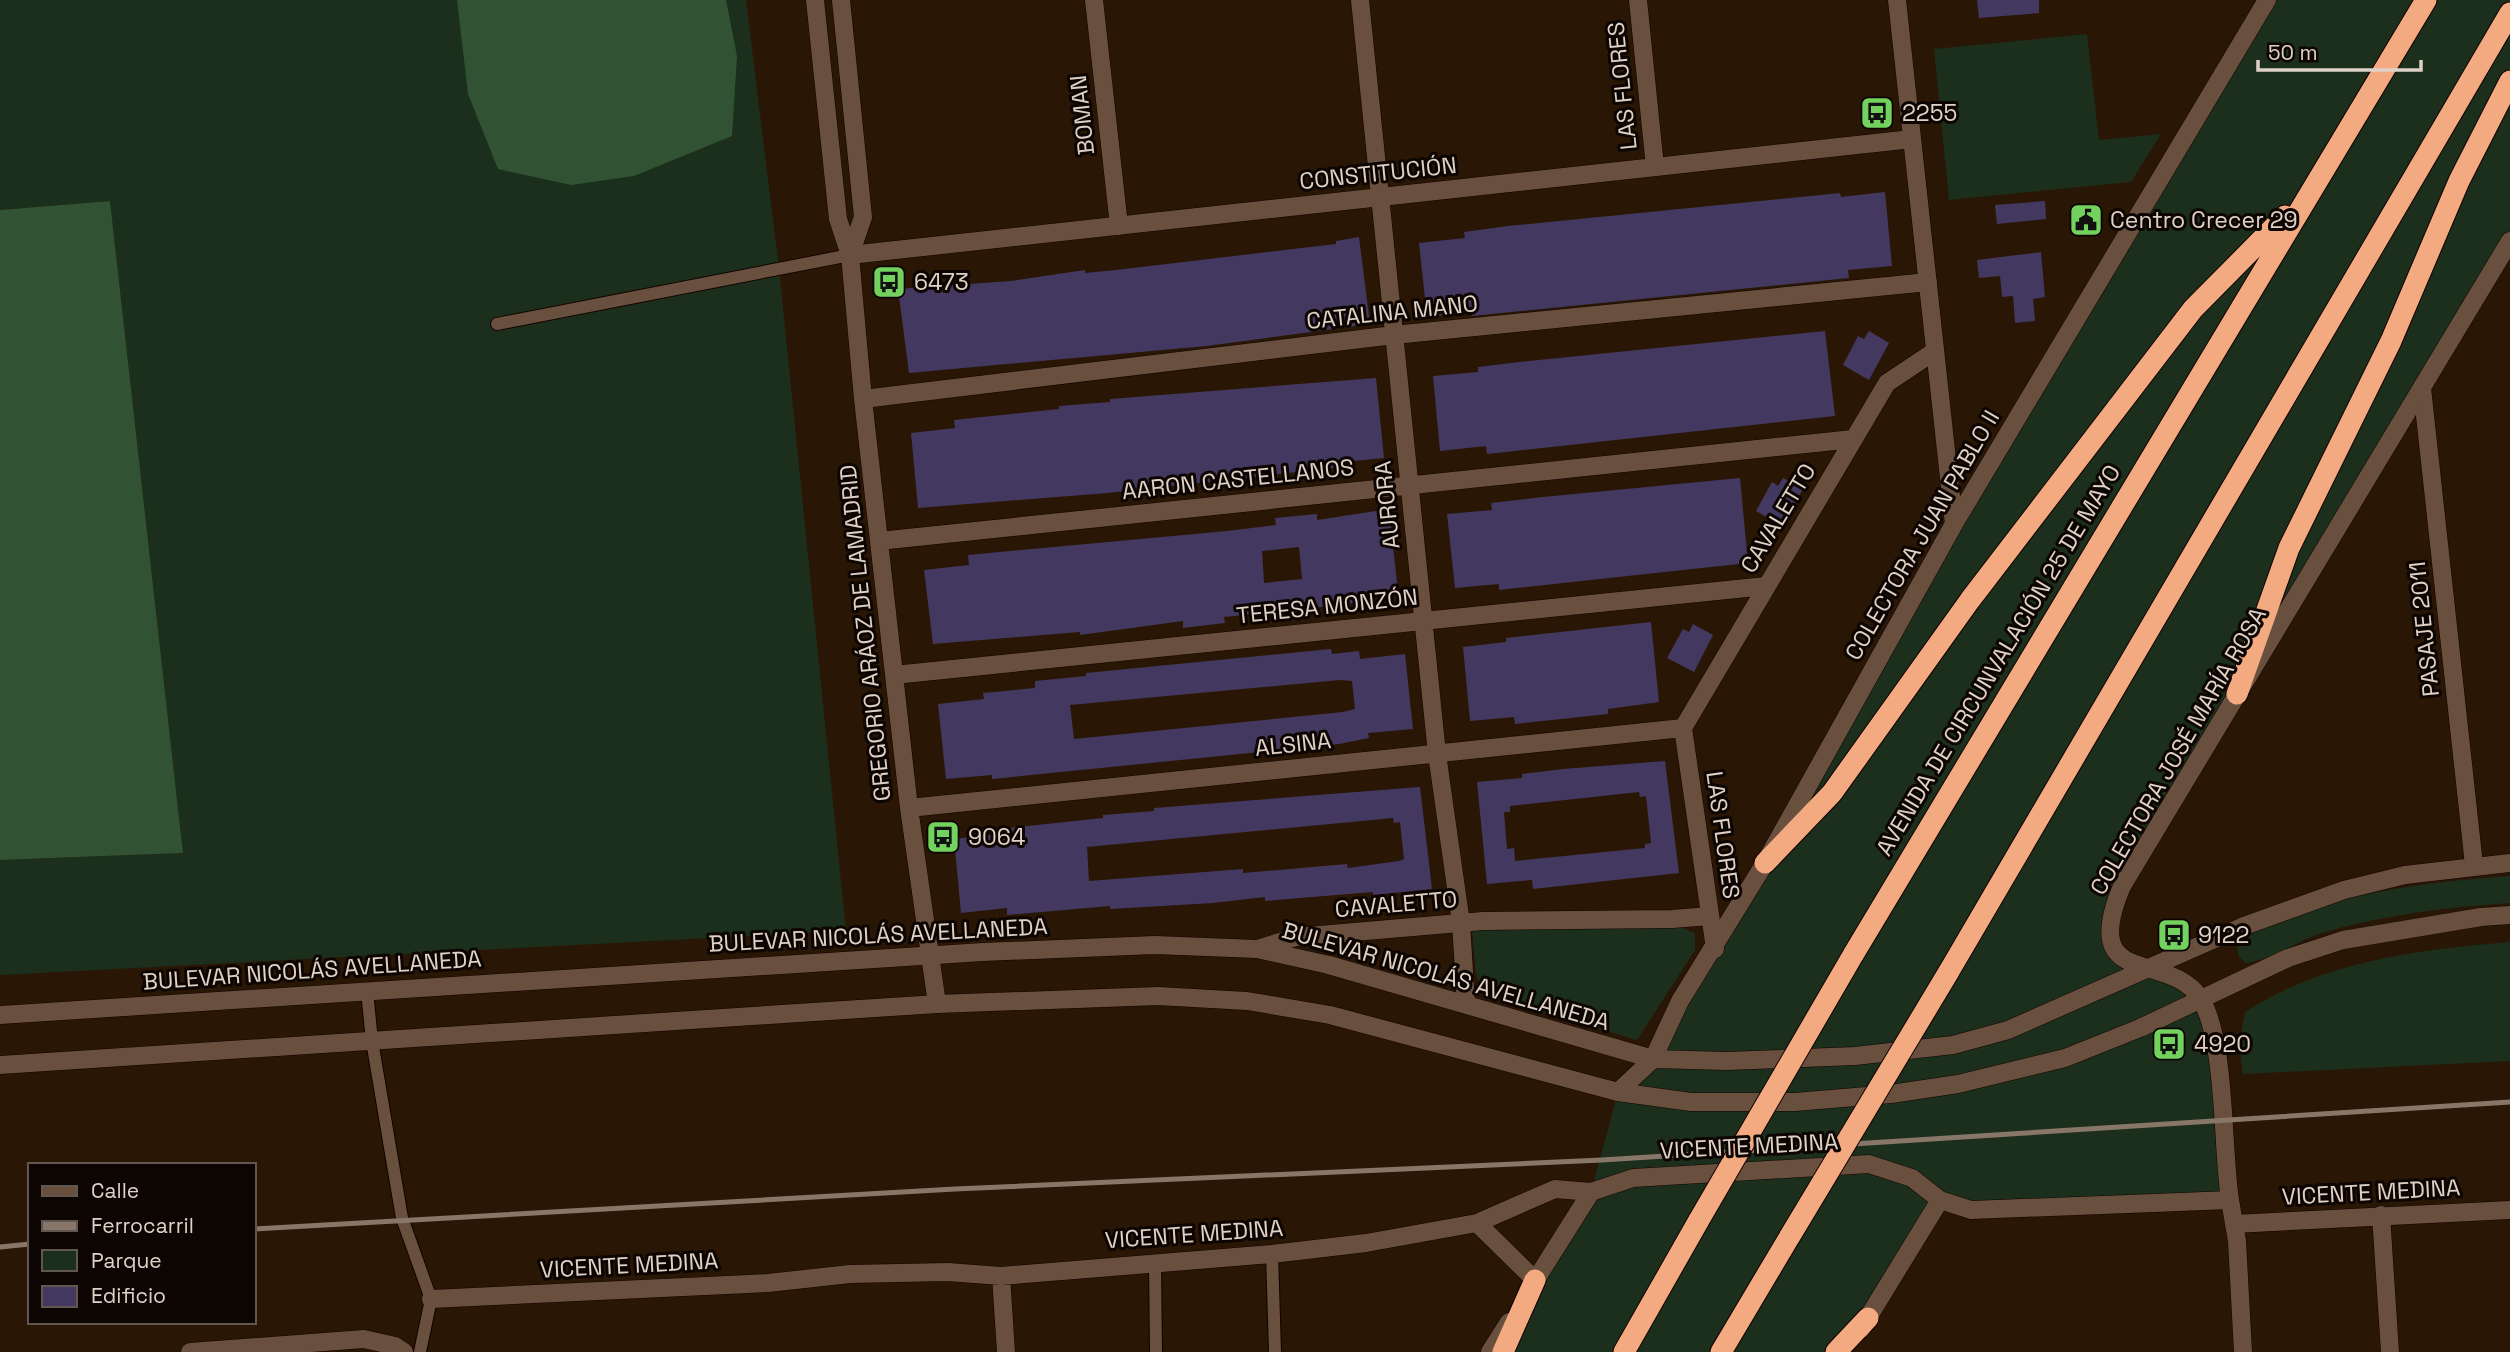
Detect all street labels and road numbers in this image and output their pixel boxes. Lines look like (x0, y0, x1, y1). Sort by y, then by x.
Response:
street label: LAS FLORES (1600, 21, 1644, 151)
street label: BOMAN (1063, 74, 1101, 156)
street label: CONSTITUCIÓN (1298, 150, 1458, 196)
street label: CATALINA MANO (1305, 288, 1479, 336)
street label: COLECTORA JUAN PABLO II (1838, 405, 2006, 665)
street label: AARON CASTELLANOS (1120, 452, 1356, 506)
street label: CAVALETTO (1734, 458, 1822, 578)
street label: AURORA (1367, 459, 1407, 551)
street label: AVENIDA DE CIRCUNVALACIÓN 25 DE MAYO (1869, 459, 2127, 861)
street label: GREGORIO ARÁOZ DE LAMADRID (832, 463, 898, 803)
street label: PASAJE 2011 (2402, 560, 2446, 698)
street label: TERESA MONZÓN (1235, 582, 1419, 630)
street label: COLECTORA JOSÉ MARÍA ROSA (2083, 602, 2273, 900)
street label: ALSINA (1253, 725, 1333, 763)
street label: LAS FLORES (1699, 769, 1747, 901)
street label: CAVALETTO (1334, 884, 1458, 924)
street label: BULEVAR NICOLÁS AVELLANEDA (708, 911, 1048, 959)
street label: BULEVAR NICOLÁS AVELLANEDA (1279, 915, 1613, 1037)
street label: BULEVAR NICOLÁS AVELLANEDA (142, 943, 482, 997)
street label: VICENTE MEDINA (1659, 1126, 1839, 1166)
street label: VICENTE MEDINA (2281, 1172, 2461, 1212)
street label: VICENTE MEDINA (1104, 1213, 1284, 1255)
street label: VICENTE MEDINA (539, 1245, 719, 1285)

